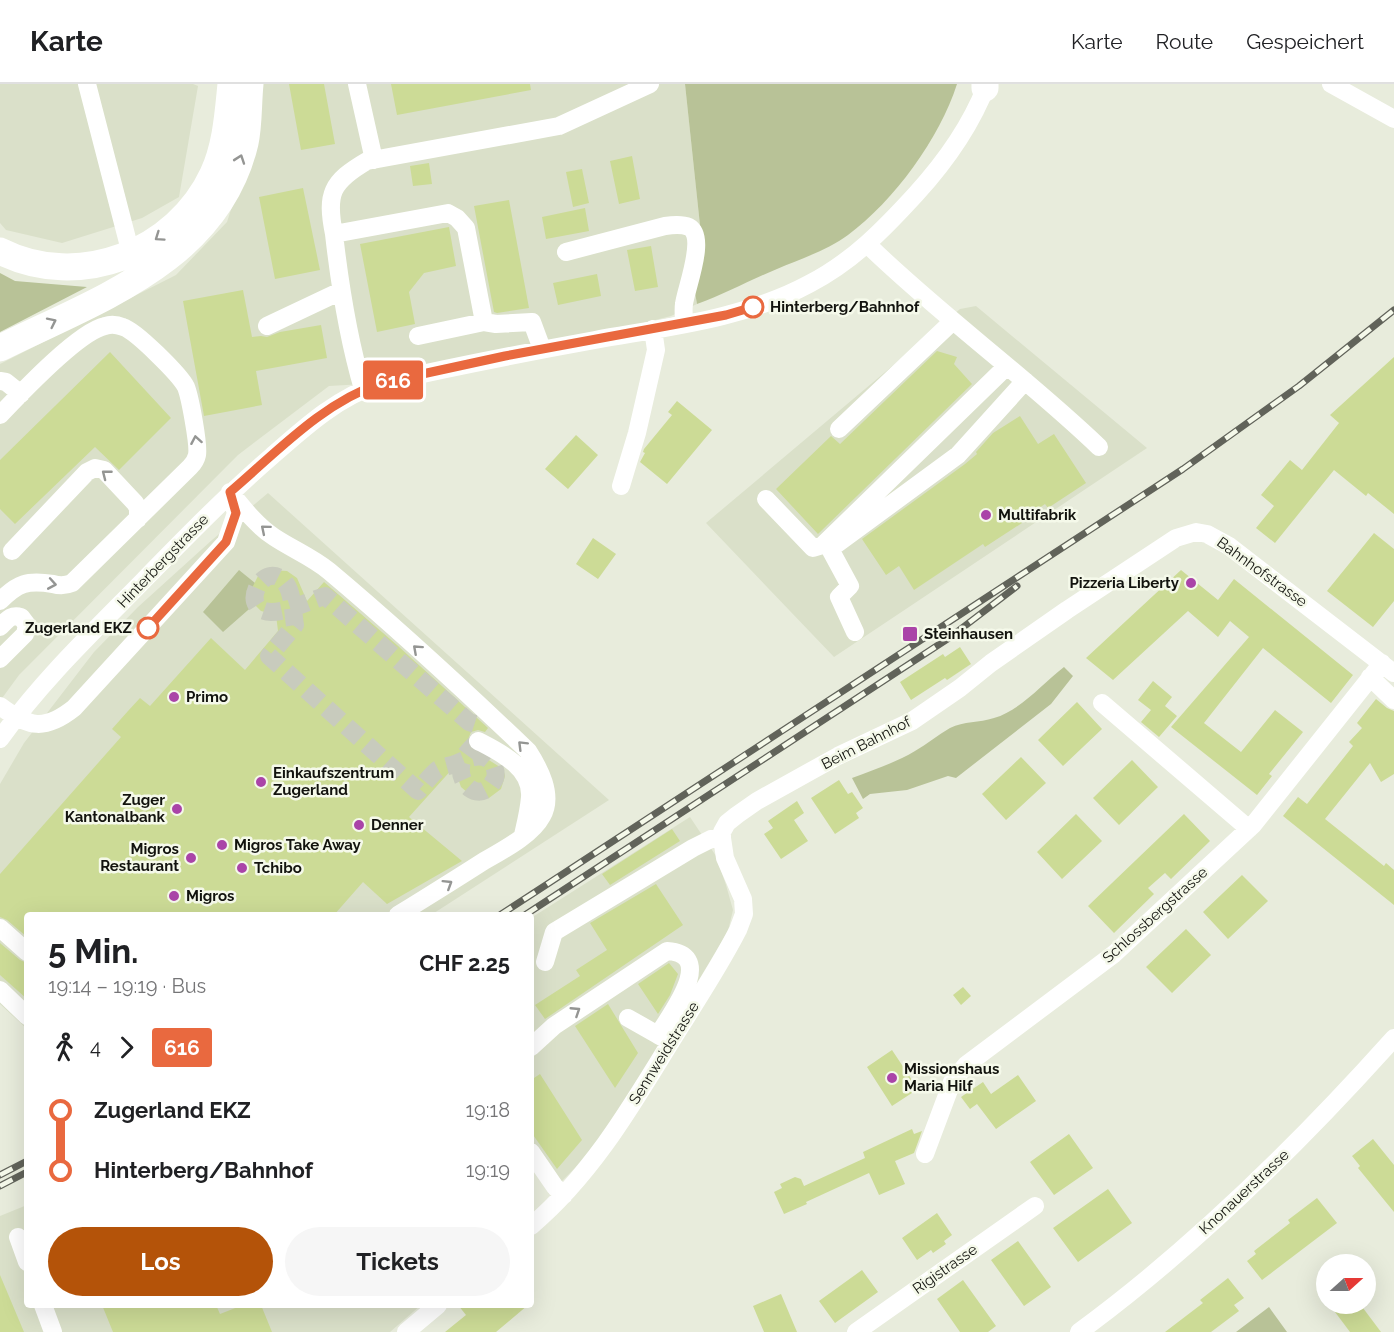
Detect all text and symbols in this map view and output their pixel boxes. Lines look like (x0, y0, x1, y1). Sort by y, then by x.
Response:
text: Karte (30, 25, 103, 58)
text: Karte (1071, 29, 1123, 54)
text: Route (1156, 29, 1213, 54)
text: Gespeichert (1246, 29, 1364, 54)
one-way arrow (232, 154, 245, 165)
one-way arrow (155, 230, 166, 241)
marker: Hinterberg/Bahnhof (742, 296, 764, 318)
place label: Hinterberg/Bahnhof (770, 298, 920, 316)
one-way arrow (46, 318, 57, 330)
line badge: 616 (358, 360, 428, 400)
text: 616 (375, 368, 411, 393)
one-way arrow (190, 435, 202, 444)
one-way arrow (102, 470, 113, 481)
place label: Multifabrik (998, 506, 1077, 524)
marker: Multifabrik (979, 508, 993, 522)
street label: Hinterbergstrasse (114, 510, 212, 612)
one-way arrow (260, 526, 271, 537)
street label: Bahnhofstrasse (1213, 533, 1311, 611)
place label: Pizzeria Liberty (1069, 574, 1180, 592)
marker: Pizzeria Liberty (1184, 576, 1198, 590)
one-way arrow (46, 577, 56, 590)
marker: Zugerland EKZ (137, 617, 159, 639)
place label: Zugerland EKZ (25, 619, 132, 637)
marker: Steinhausen (901, 625, 919, 643)
place label: Steinhausen (924, 625, 1013, 643)
one-way arrow (413, 645, 424, 656)
place label: Primo (186, 688, 228, 706)
marker: Primo (167, 690, 181, 704)
street label: Beim Bahnhof (818, 712, 915, 773)
one-way arrow (519, 742, 530, 753)
place label: Einkaufszentrum Zugerland (273, 764, 394, 799)
marker: Einkaufszentrum Zugerland (254, 775, 268, 789)
place label: Zuger Kantonalbank (65, 791, 166, 826)
marker: Zuger Kantonalbank (170, 802, 184, 816)
place label: Denner (371, 816, 424, 834)
marker: Denner (352, 818, 366, 832)
place label: Migros Take Away (234, 836, 362, 854)
marker: Migros Take Away (215, 838, 229, 852)
place label: Migros Restaurant (100, 840, 179, 875)
marker: Migros Restaurant (184, 851, 198, 865)
place label: Tchibo (254, 859, 302, 877)
marker: Tchibo (235, 861, 249, 875)
street label: Schlossbergstrasse (1099, 863, 1211, 967)
one-way arrow (441, 881, 452, 892)
place label: Migros (186, 887, 235, 905)
marker: Migros (167, 889, 181, 903)
text: 5 Min. (48, 932, 139, 971)
text: CHF 2.25 (419, 950, 510, 976)
text: 19:14 – 19:19 · Bus (48, 974, 206, 998)
street label: Sennweidstrasse (625, 998, 703, 1108)
one-way arrow (570, 1007, 581, 1018)
icon: walk (48, 1031, 81, 1064)
icon: forward (110, 1031, 143, 1064)
text: 4 (90, 1035, 101, 1059)
text: 616 (164, 1035, 200, 1060)
place label: Missionshaus Maria Hilf (904, 1060, 999, 1095)
marker: Missionshaus Maria Hilf (885, 1071, 899, 1085)
text: Zugerland EKZ (94, 1097, 251, 1123)
text: 19:18 (466, 1098, 510, 1122)
street label: Knonauerstrasse (1195, 1146, 1293, 1238)
text: Hinterberg/Bahnhof (94, 1157, 313, 1183)
text: 19:19 (466, 1158, 510, 1182)
button: Los (48, 1227, 273, 1296)
button: Tickets (285, 1227, 510, 1296)
street label: Rigistrasse (909, 1240, 981, 1298)
north arrow (1316, 1254, 1376, 1314)
map controls (1316, 1254, 1376, 1314)

